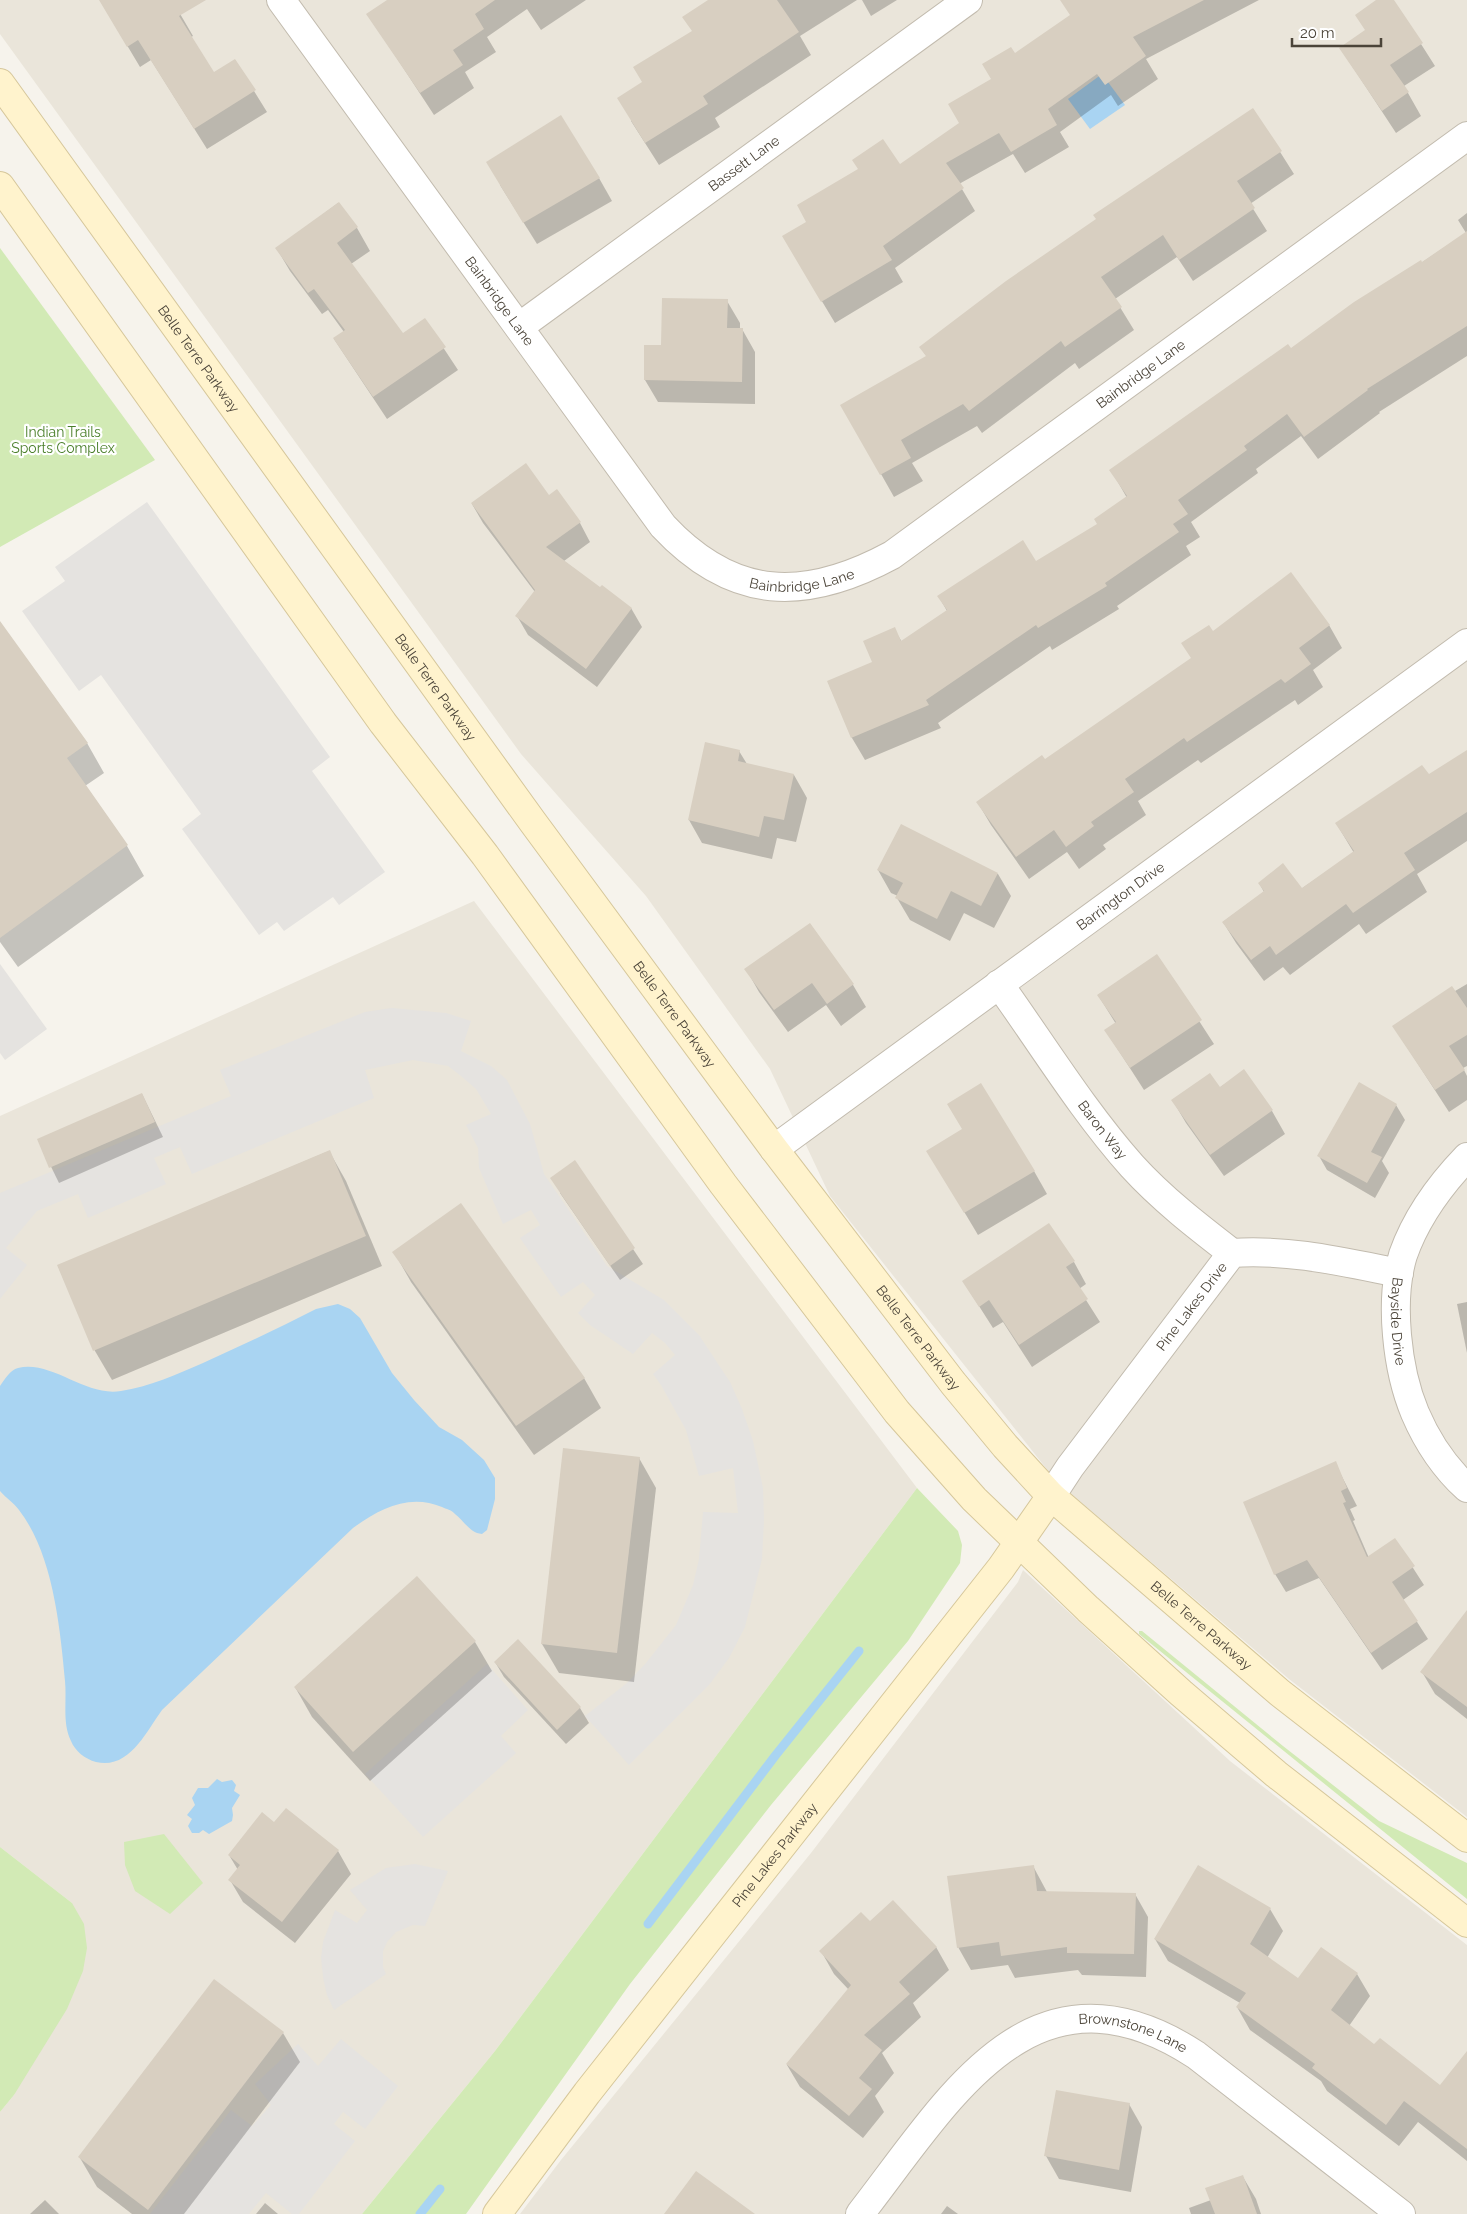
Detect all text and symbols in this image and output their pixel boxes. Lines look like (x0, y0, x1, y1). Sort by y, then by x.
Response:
scale bar (1292, 15, 1381, 47)
text: 20 m (1300, 24, 1335, 42)
street label: Bassett Lane (705, 132, 782, 194)
street label: Bainbridge Lane (462, 253, 537, 349)
street label: Belle Terre Parkway (155, 302, 243, 416)
street label: Bainbridge Lane (1093, 336, 1188, 412)
park label: Indian Trails Sports Complex (11, 424, 115, 456)
street label: Bainbridge Lane (748, 565, 856, 595)
street label: Belle Terre Parkway (392, 631, 480, 744)
street label: Barrington Drive (1073, 859, 1168, 933)
street label: Belle Terre Parkway (630, 958, 719, 1071)
street label: Baron Way (1075, 1097, 1131, 1163)
street label: Pine Lakes Drive (1153, 1259, 1230, 1354)
street label: Bayside Drive (1388, 1276, 1409, 1367)
street label: Belle Terre Parkway (873, 1282, 964, 1394)
street label: Belle Terre Parkway (1148, 1578, 1255, 1673)
street label: Pine Lakes Parkway (729, 1799, 821, 1910)
street label: Brownstone Lane (1078, 2011, 1190, 2056)

